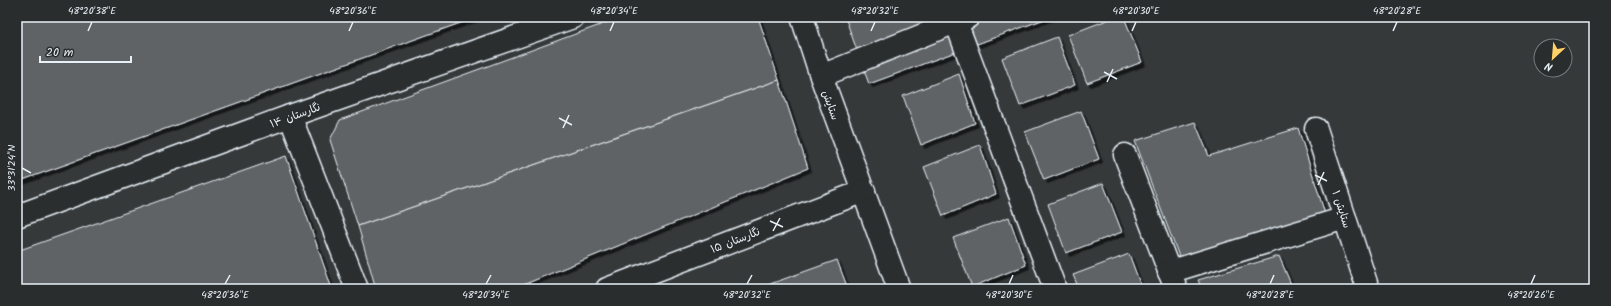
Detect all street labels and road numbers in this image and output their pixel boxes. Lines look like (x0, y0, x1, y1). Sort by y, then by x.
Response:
street label: ستایش (816, 88, 844, 123)
street label: نگارستان ۱۴ (267, 98, 323, 133)
street label: ستایش ۱ (1326, 188, 1356, 231)
street label: نگارستان ۱۵ (708, 223, 763, 259)

